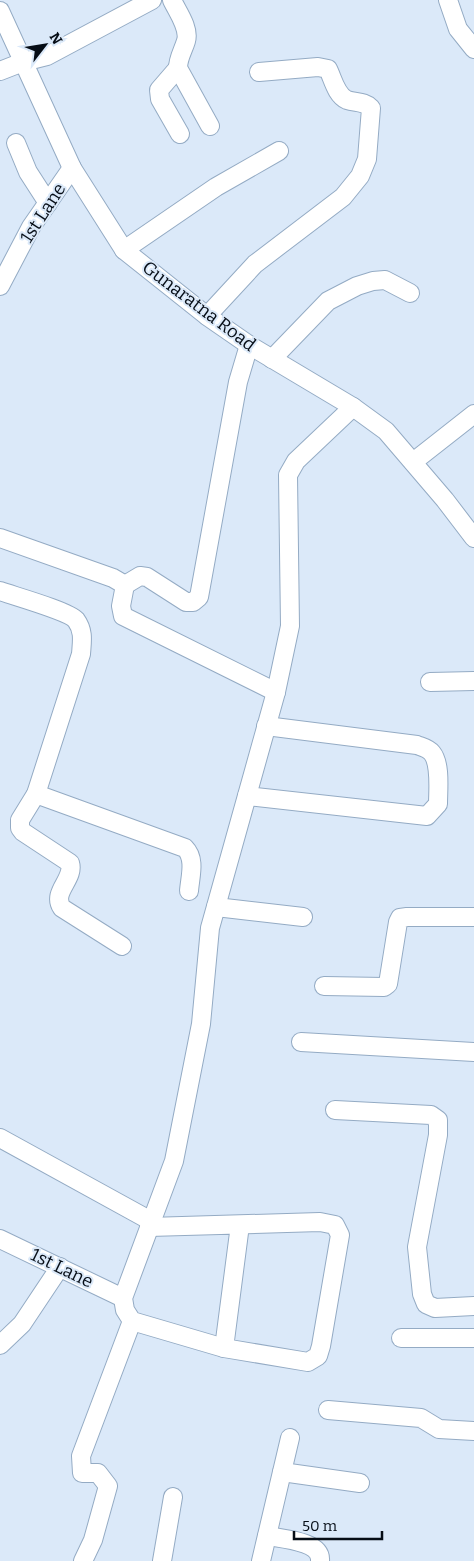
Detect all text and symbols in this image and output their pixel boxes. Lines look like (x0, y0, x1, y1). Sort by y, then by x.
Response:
north arrow (20, 20, 70, 70)
text: N (46, 30, 66, 48)
street label: 1st Lane (16, 179, 70, 247)
street label: Gunaratna Road (138, 256, 260, 356)
street label: 1st Lane (27, 1243, 97, 1293)
scale bar (294, 1508, 382, 1540)
text: 50 m (302, 1517, 338, 1535)

